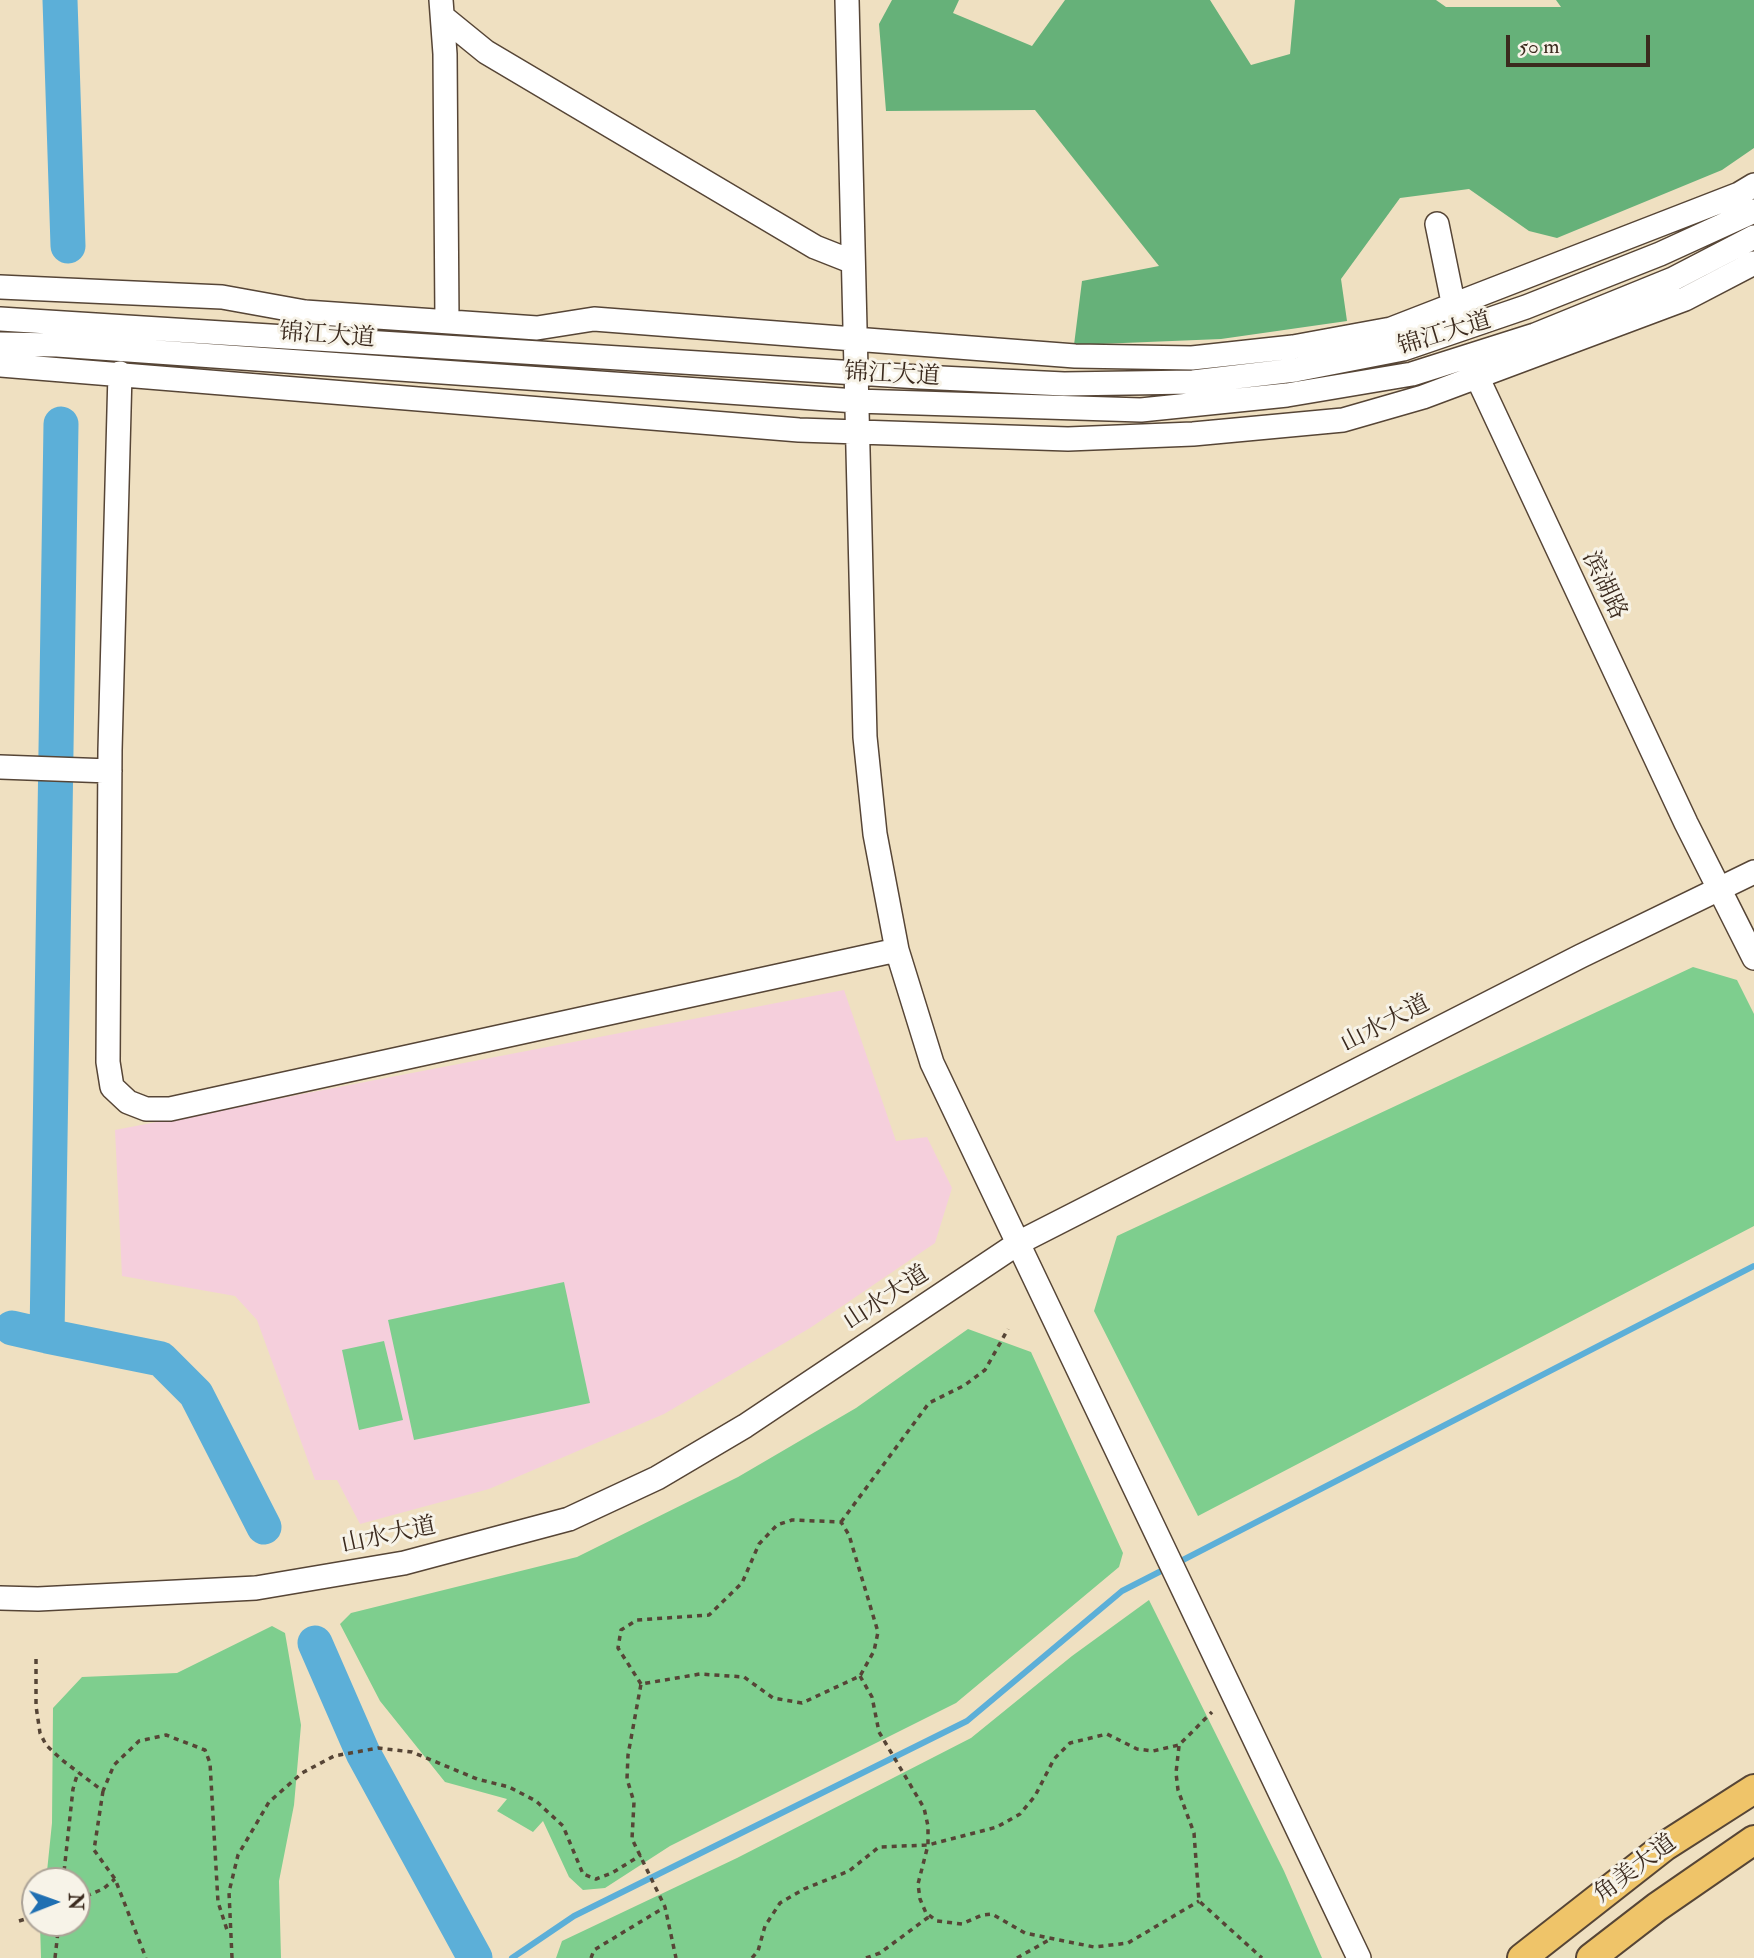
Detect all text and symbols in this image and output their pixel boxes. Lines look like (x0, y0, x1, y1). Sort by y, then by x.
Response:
scale bar (1509, 21, 1652, 65)
text: 50 m (1519, 33, 1560, 60)
street label: 锦江大道 (1395, 307, 1495, 363)
street label: 锦江大道 (278, 319, 376, 355)
street label: 锦江大道 (843, 359, 941, 393)
street label: 滨湖路 (1575, 547, 1631, 625)
street label: 山水大道 (1337, 990, 1435, 1060)
street label: 山水大道 (839, 1261, 935, 1337)
street label: 山水大道 (339, 1513, 439, 1561)
street label: 角美大道 (1589, 1830, 1683, 1910)
north arrow (21, 1867, 91, 1937)
text: N (63, 1893, 87, 1910)

